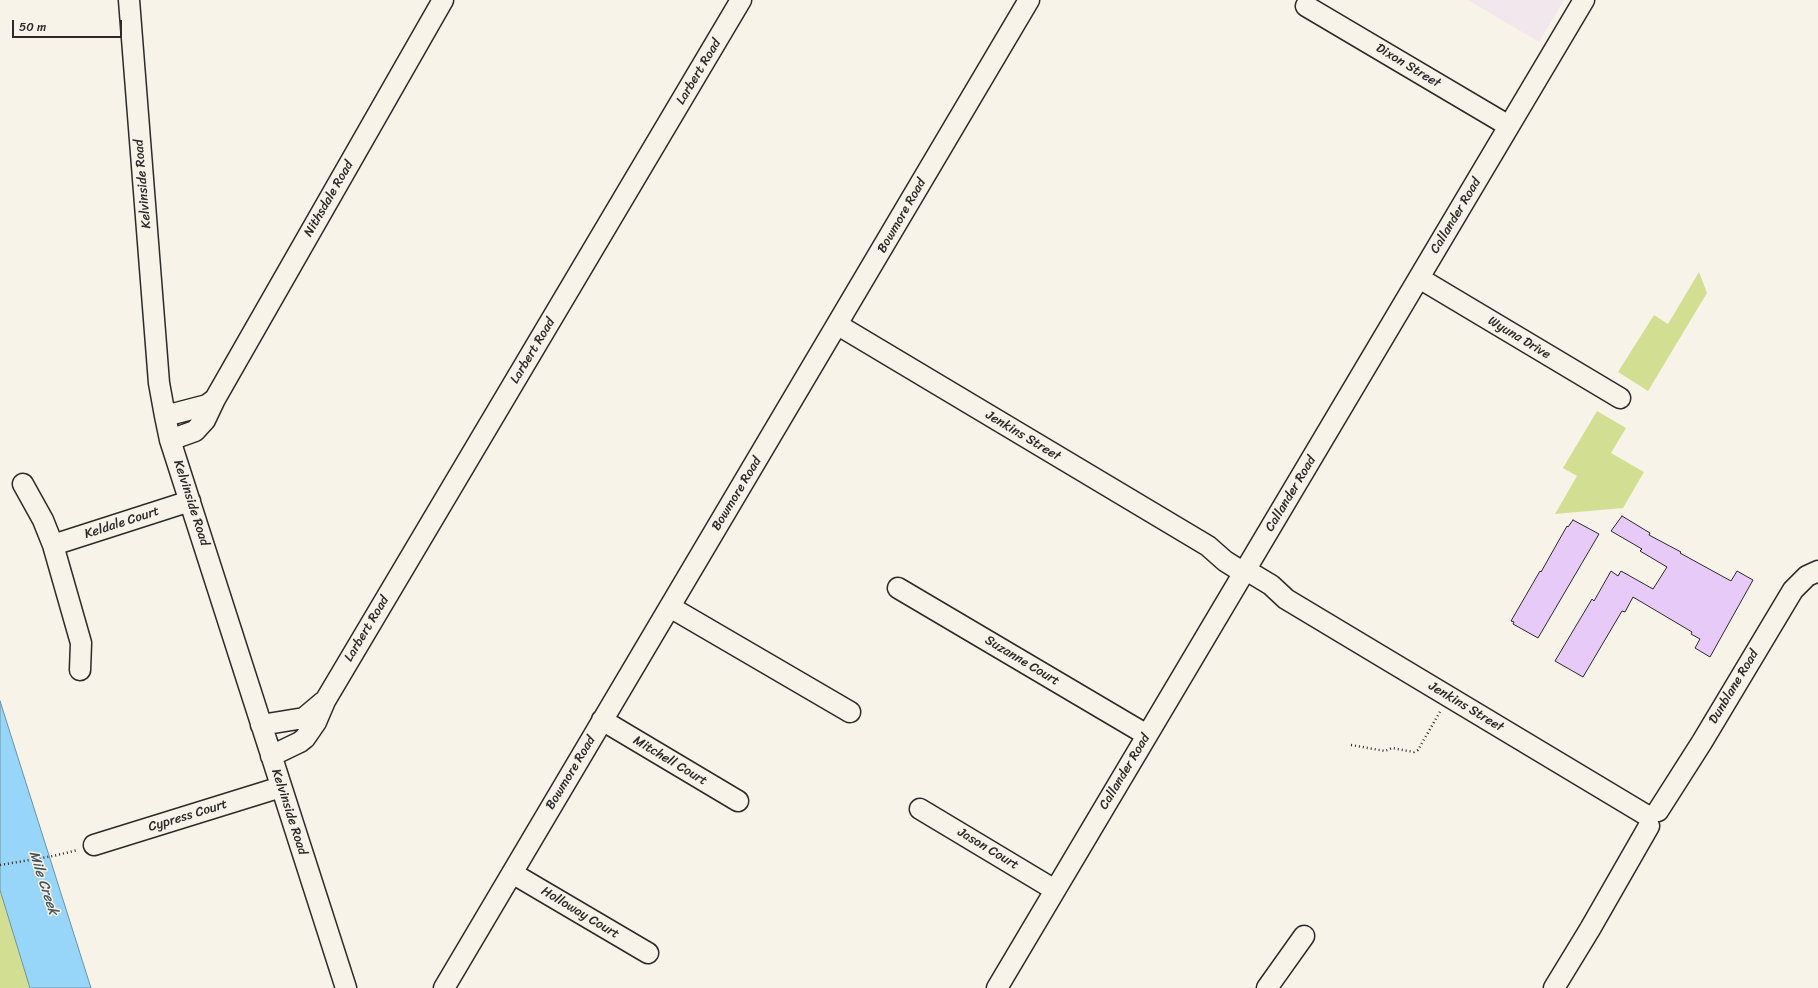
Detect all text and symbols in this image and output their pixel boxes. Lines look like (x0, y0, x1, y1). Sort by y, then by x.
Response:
scale bar (14, 12, 124, 38)
text: 50 m (19, 16, 46, 38)
street label: Larbert Road (673, 36, 725, 108)
street label: Dixon Street (1373, 41, 1443, 91)
street label: Kelvinside Road (131, 139, 155, 229)
street label: Nithsdale Road (301, 158, 357, 240)
street label: Callander Road (1427, 175, 1485, 257)
street label: Bowmore Road (874, 176, 930, 256)
street label: Wyuna Drive (1485, 313, 1553, 363)
street label: Larbert Road (507, 315, 559, 387)
street label: Jenkins Street (983, 408, 1063, 464)
street label: Callander Road (1262, 453, 1320, 535)
street label: Bowmore Road (709, 454, 765, 534)
street label: Kelvinside Road (170, 458, 212, 548)
street label: Keldale Court (83, 504, 161, 542)
street label: Larbert Road (341, 593, 393, 665)
street label: Suzanne Court (982, 633, 1062, 689)
street label: Dunblane Road (1706, 647, 1762, 727)
street label: Jenkins Street (1426, 679, 1506, 735)
street label: Callander Road (1096, 731, 1154, 813)
street label: Bowmore Road (543, 733, 599, 813)
street label: Mitchell Court (630, 733, 710, 789)
street label: Kelvinside Road (268, 767, 310, 857)
street label: Cypress Court (147, 797, 229, 835)
street label: Jason Court (955, 825, 1021, 873)
water label: Mile Creek (25, 849, 61, 917)
street label: Holloway Court (538, 884, 622, 942)

